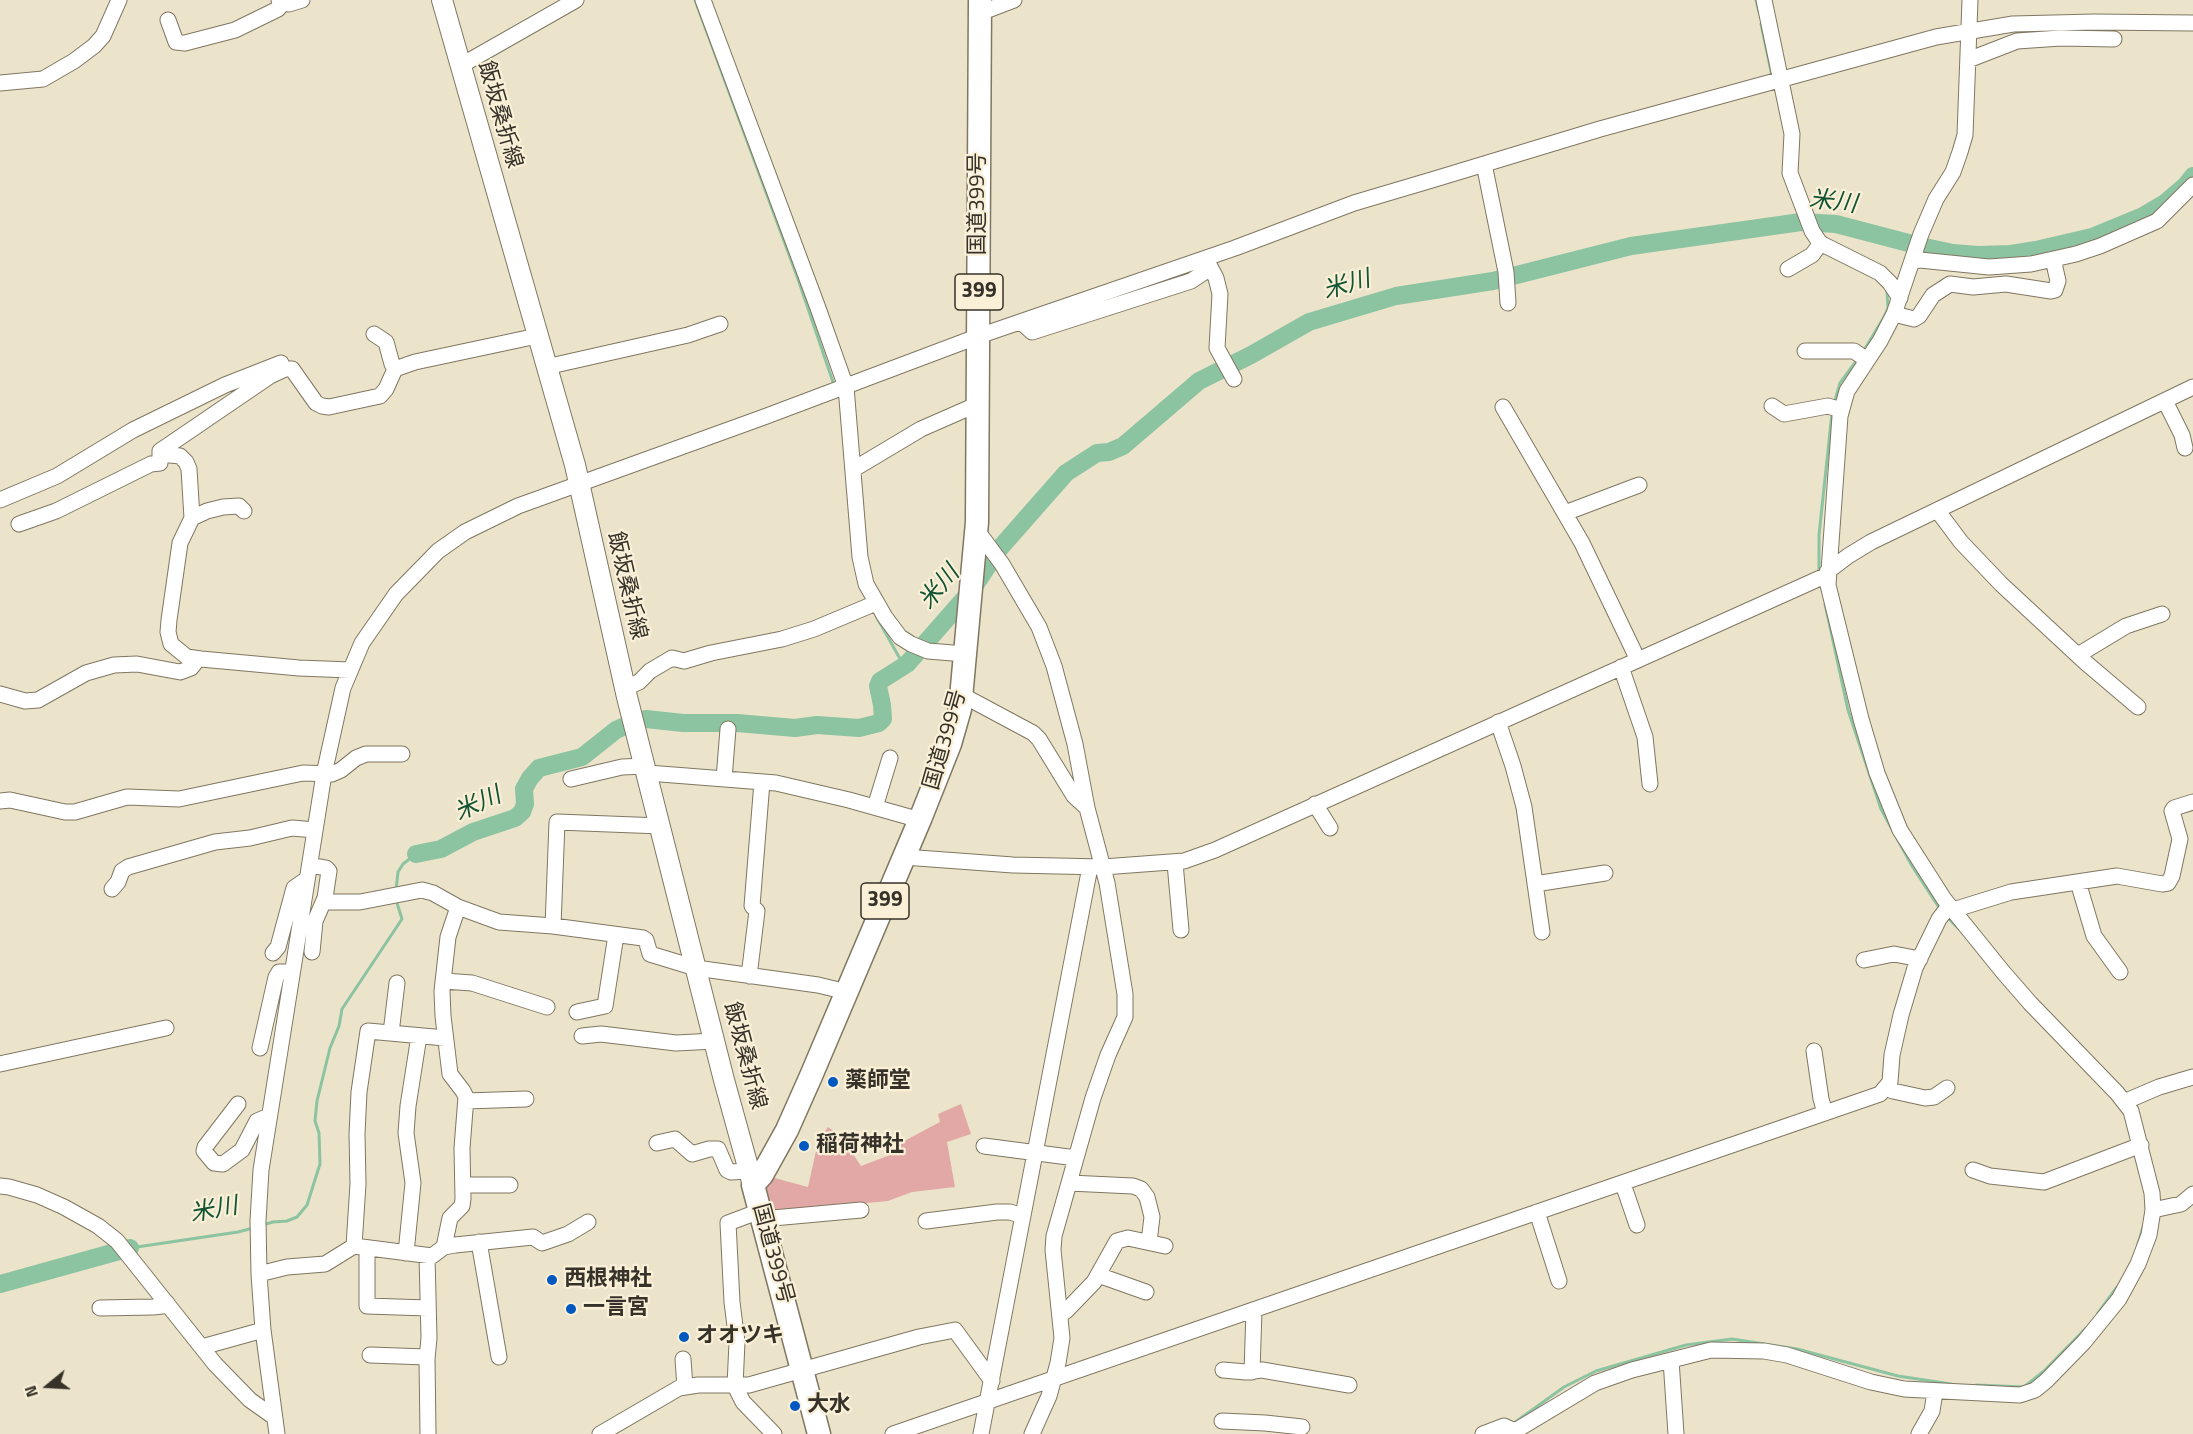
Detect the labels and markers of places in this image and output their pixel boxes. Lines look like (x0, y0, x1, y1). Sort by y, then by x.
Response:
place label: 薬師堂 (845, 1069, 911, 1095)
marker: 薬師堂 (826, 1075, 840, 1089)
place label: 稲荷神社 (816, 1133, 904, 1159)
marker: 稲荷神社 (797, 1139, 811, 1153)
place label: 西根神社 (564, 1267, 652, 1293)
marker: 西根神社 (545, 1273, 559, 1287)
place label: 一言宮 (583, 1296, 649, 1322)
marker: 一言宮 (564, 1302, 578, 1316)
place label: オオツキ (696, 1324, 784, 1350)
marker: オオツキ (677, 1330, 691, 1344)
place label: 大水 (807, 1393, 851, 1419)
marker: 大水 (788, 1399, 802, 1413)

